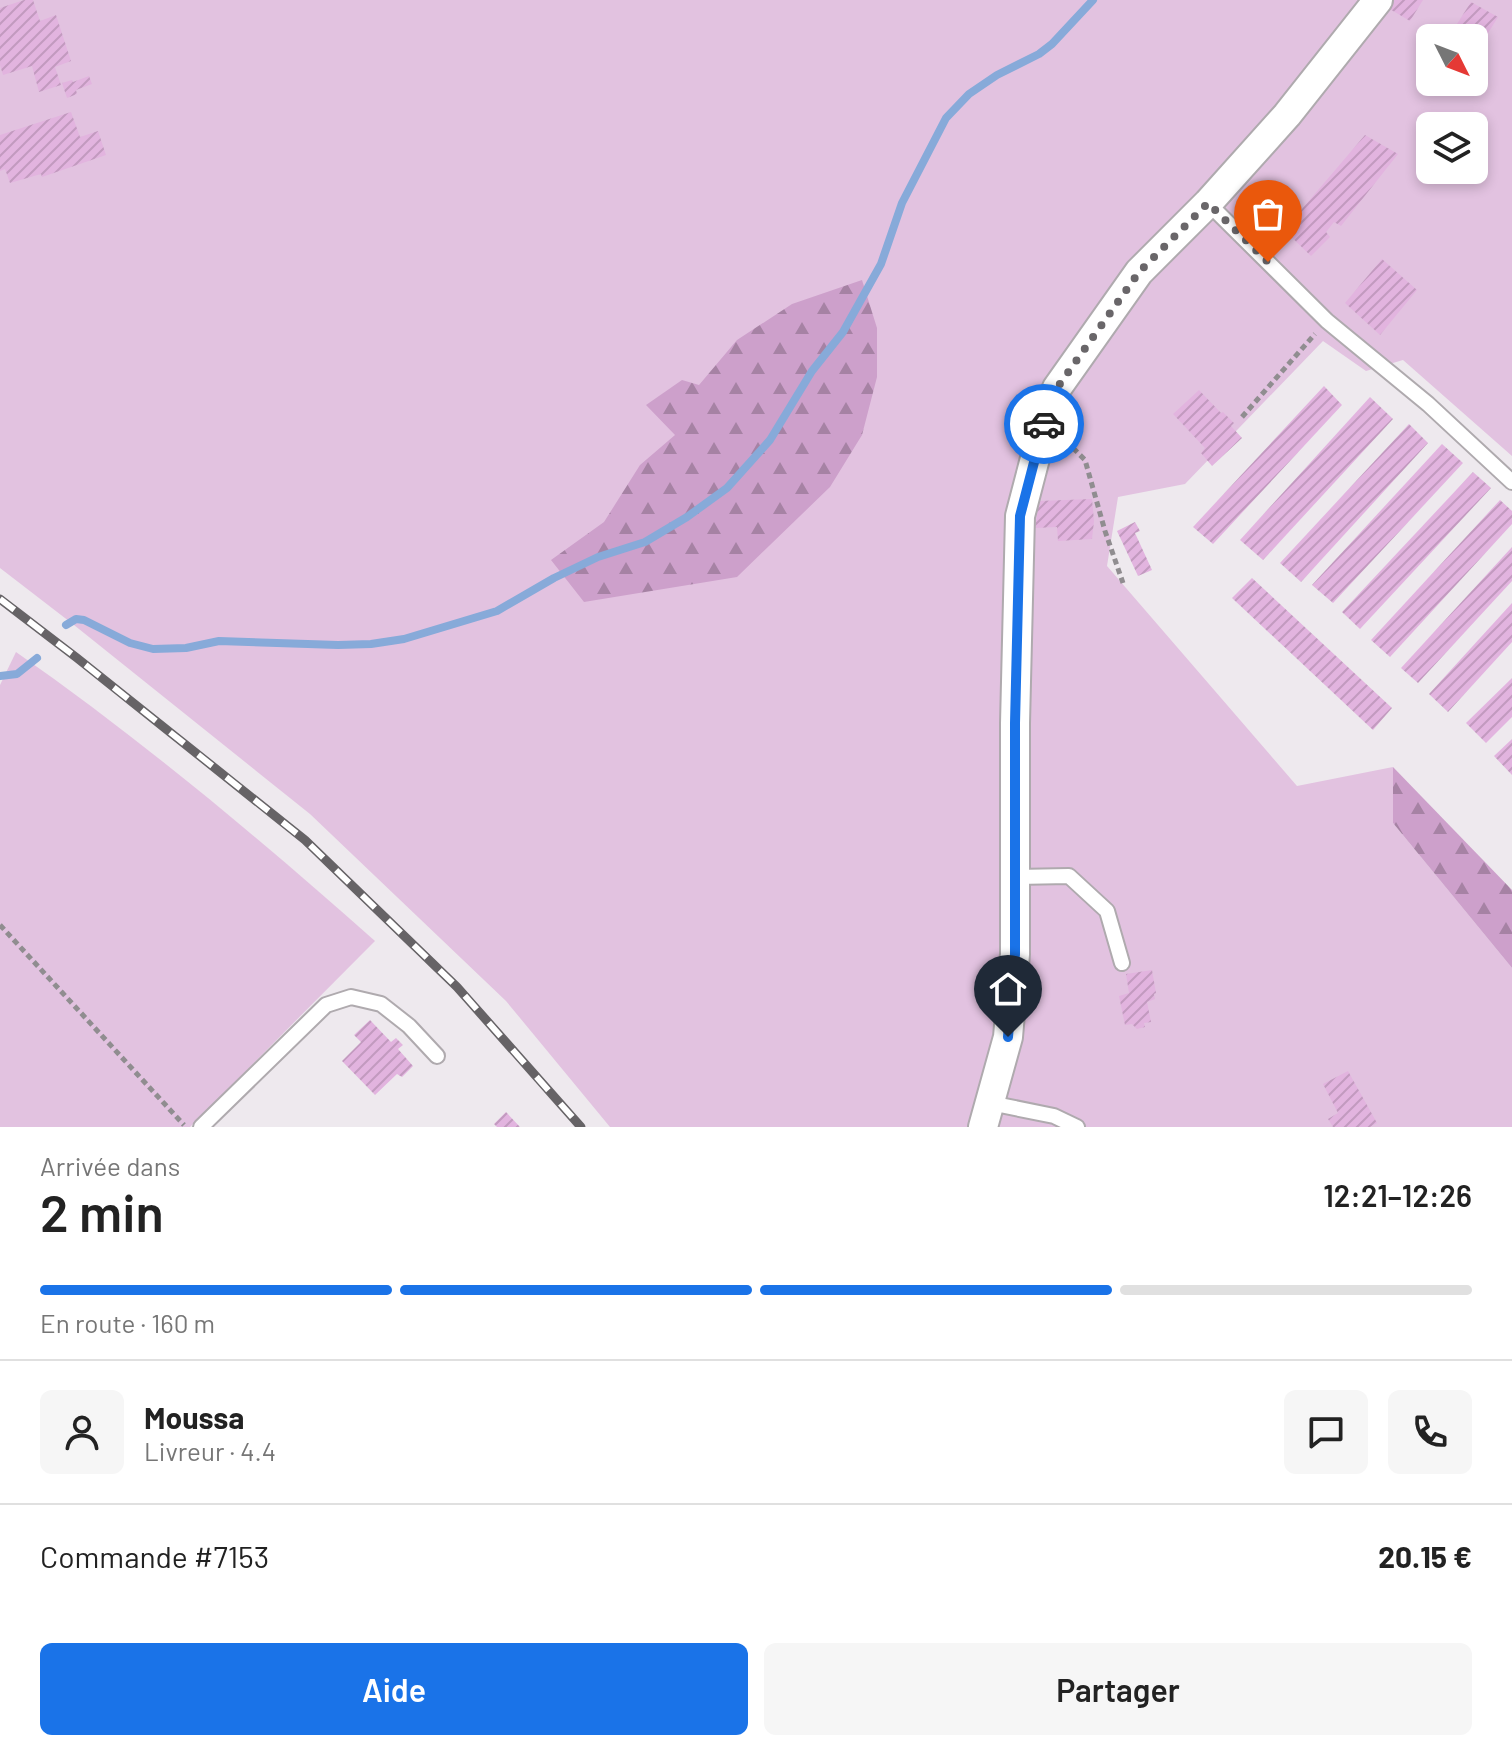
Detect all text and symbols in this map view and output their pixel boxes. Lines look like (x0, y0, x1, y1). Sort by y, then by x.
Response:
north arrow (1416, 24, 1488, 96)
map controls (1416, 24, 1488, 184)
button: layers (1416, 112, 1488, 184)
pin (1234, 180, 1302, 262)
icon: bag (1246, 192, 1290, 236)
courier (1004, 384, 1084, 464)
icon: car (1022, 402, 1066, 446)
pin (974, 955, 1042, 1037)
icon: home (986, 967, 1030, 1011)
text: Arrivée dans (40, 1150, 180, 1181)
text: 12:21–12:26 (1323, 1177, 1472, 1213)
text: 2 min (40, 1180, 164, 1242)
text: En route · 160 m (40, 1307, 215, 1338)
button: person (40, 1390, 124, 1474)
button: chat (1284, 1390, 1368, 1474)
button: phone (1388, 1390, 1472, 1474)
text: Moussa (144, 1399, 244, 1435)
text: Livreur · 4.4 (144, 1435, 276, 1466)
text: Commande #7153 (40, 1538, 269, 1574)
text: 20.15 € (1378, 1538, 1472, 1574)
button: Aide (40, 1643, 748, 1735)
button: Partager (764, 1643, 1472, 1735)

